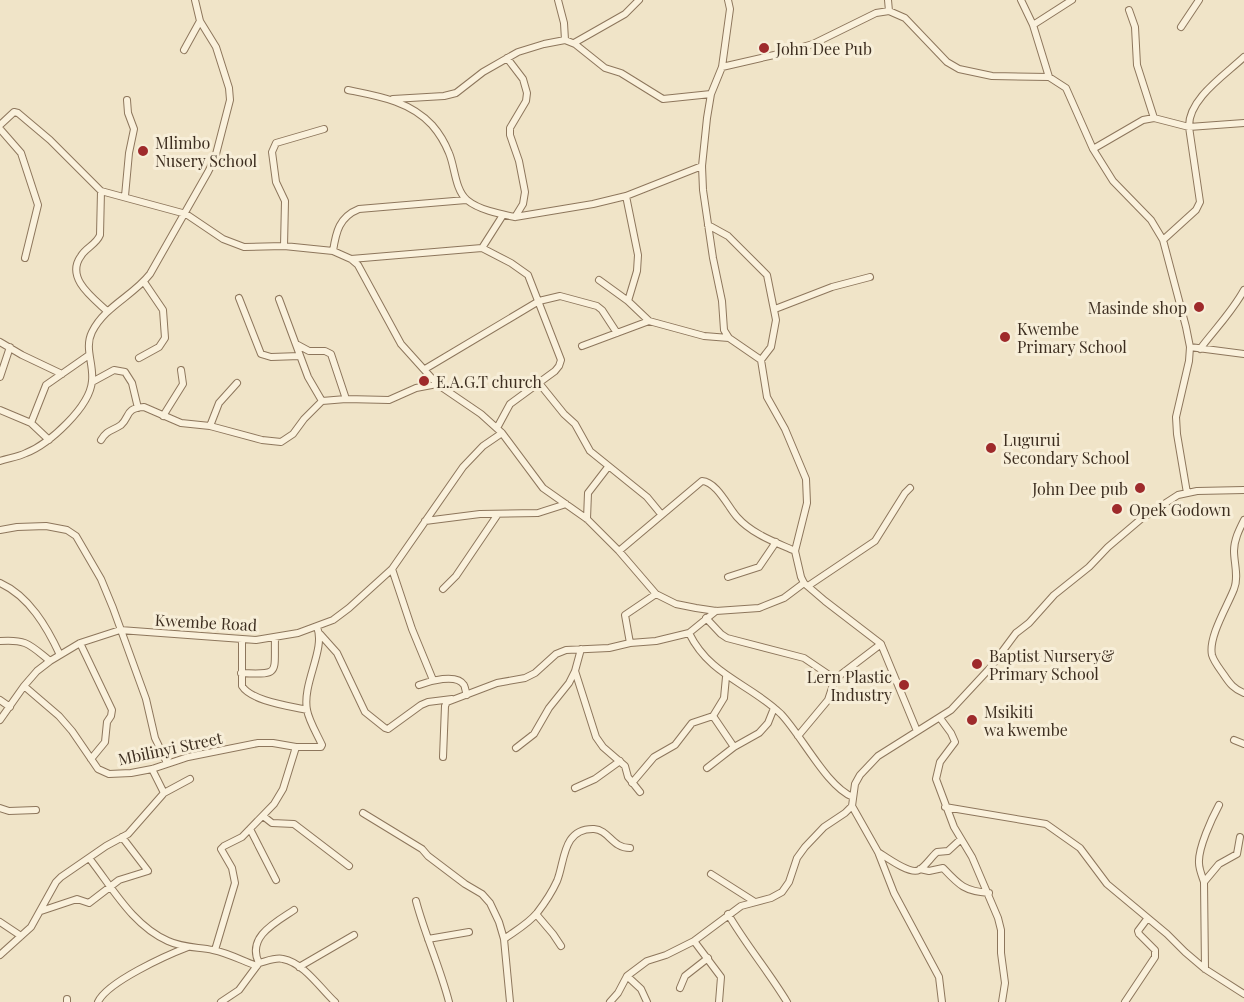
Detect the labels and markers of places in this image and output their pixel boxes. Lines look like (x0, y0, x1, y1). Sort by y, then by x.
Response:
place label: John Dee Pub (775, 38, 872, 59)
marker: John Dee Pub (757, 41, 771, 55)
place label: Mlimbo Nusery School (155, 132, 258, 171)
marker: Mlimbo Nusery School (136, 144, 150, 158)
place label: Masinde shop (1088, 297, 1187, 318)
marker: Masinde shop (1192, 300, 1206, 314)
place label: Kwembe Primary School (1017, 318, 1127, 357)
marker: Kwembe Primary School (998, 330, 1012, 344)
place label: E.A.G.T church (436, 371, 542, 392)
marker: E.A.G.T church (417, 374, 431, 388)
place label: Lugurui Secondary School (1003, 429, 1130, 468)
marker: Lugurui Secondary School (984, 441, 998, 455)
place label: John Dee pub (1031, 478, 1128, 499)
marker: John Dee pub (1133, 481, 1147, 495)
place label: Opek Godown (1129, 499, 1231, 520)
marker: Opek Godown (1110, 502, 1124, 516)
place label: Baptist Nursery& Primary School (989, 645, 1115, 684)
marker: Baptist Nursery& Primary School (970, 657, 984, 671)
place label: Lern Plastic Industry (807, 666, 892, 705)
marker: Lern Plastic Industry (897, 678, 911, 692)
place label: Msikiti wa kwembe (984, 701, 1068, 740)
marker: Msikiti wa kwembe (965, 713, 979, 727)

